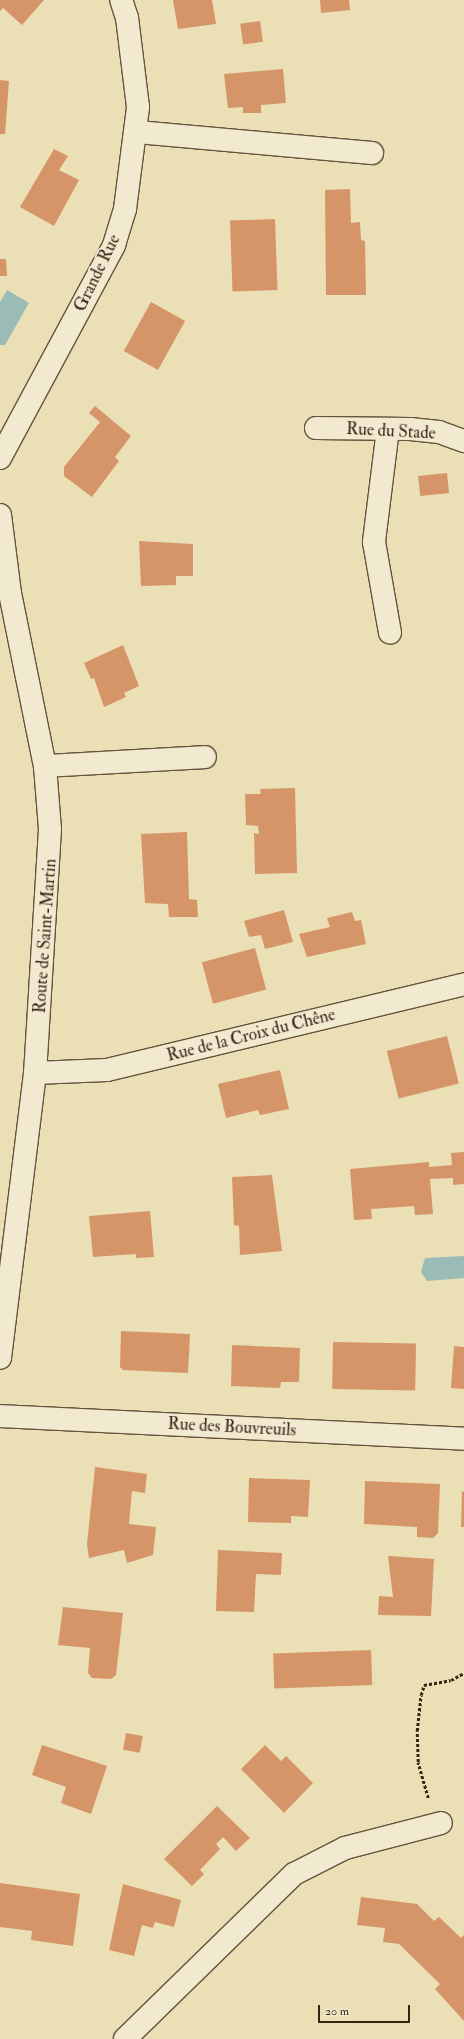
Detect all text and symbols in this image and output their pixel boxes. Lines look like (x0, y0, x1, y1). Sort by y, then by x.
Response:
street label: Grande Rue (70, 231, 124, 315)
street label: Rue du Stade (346, 418, 436, 444)
street label: Route de Saint-Martin (29, 858, 61, 1014)
street label: Rue de la Croix du Chêne (165, 1004, 337, 1066)
street label: Rue des Bouvreuils (167, 1413, 297, 1441)
scale bar (320, 1997, 412, 2023)
text: 20 m (325, 2004, 349, 2019)

